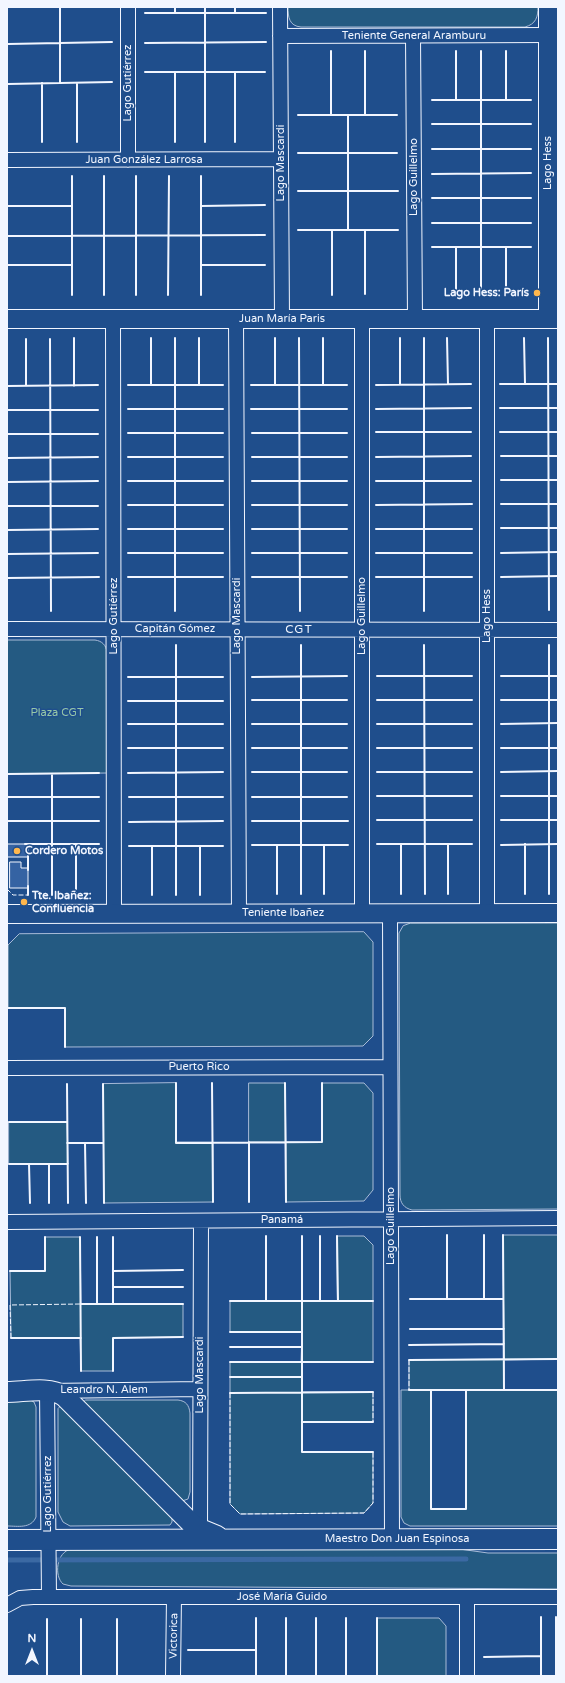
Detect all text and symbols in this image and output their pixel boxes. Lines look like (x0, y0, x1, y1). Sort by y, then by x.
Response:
street label: Teniente General Aramburu (342, 29, 486, 43)
street label: Lago Gutiérrez (121, 44, 135, 122)
street label: Lago Mascardi (274, 125, 288, 201)
street label: Lago Hess (541, 136, 555, 190)
street label: Lago Guillelmo (407, 138, 421, 216)
street label: Juan González Larrosa (85, 153, 203, 167)
place label: Lago Hess: París (444, 286, 529, 300)
marker: Lago Hess: París (532, 288, 542, 298)
street label: Juan María Paris (239, 312, 325, 326)
street label: Lago Gutiérrez (107, 577, 121, 655)
street label: Lago Guillelmo (355, 577, 369, 655)
street label: Lago Mascardi (230, 578, 244, 654)
street label: Lago Hess (480, 589, 494, 643)
street label: Capitán Gómez (135, 622, 215, 636)
district label: CGT (285, 623, 313, 637)
park label: Plaza CGT (30, 706, 84, 720)
place label: Cordero Motos (25, 844, 103, 858)
marker: Cordero Motos (12, 846, 22, 856)
place label: Tte. Ibañez: Confluencia (32, 889, 94, 915)
marker: Tte. Ibañez: Confluencia (19, 897, 29, 907)
street label: Teniente Ibañez (242, 906, 324, 920)
street label: Puerto Rico (168, 1060, 230, 1074)
street label: Lago Guillelmo (384, 1187, 398, 1265)
street label: Panamá (261, 1213, 303, 1227)
street label: Lago Mascardi (193, 1337, 207, 1413)
street label: Leandro N. Alem (60, 1383, 148, 1397)
street label: Lago Gutiérrez (41, 1455, 55, 1533)
street label: Maestro Don Juan Espinosa (325, 1532, 469, 1546)
street label: José María Guido (237, 1590, 327, 1604)
street label: Victorica (167, 1613, 181, 1659)
north arrow (12, 1631, 52, 1671)
text: N (28, 1632, 36, 1645)

